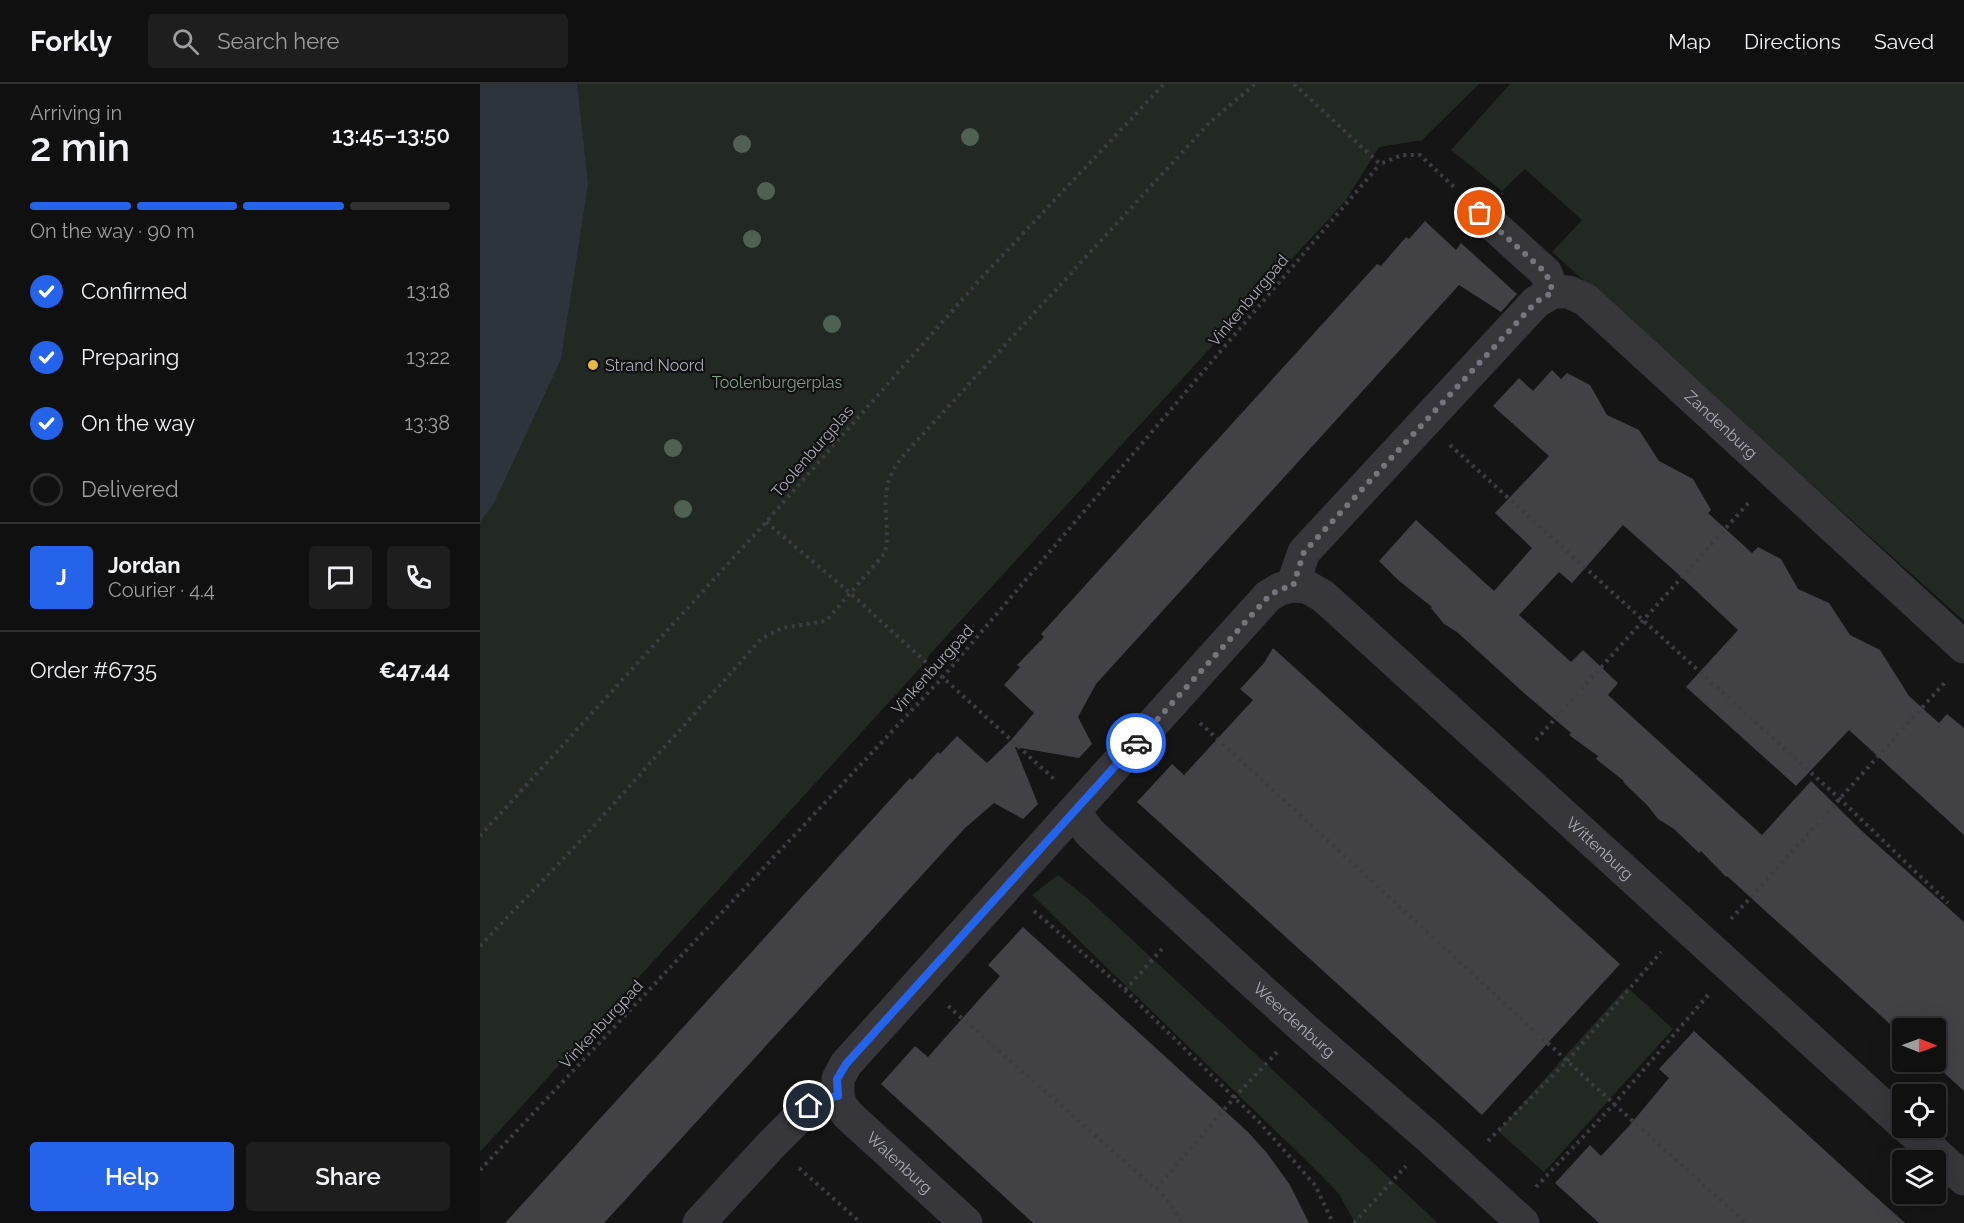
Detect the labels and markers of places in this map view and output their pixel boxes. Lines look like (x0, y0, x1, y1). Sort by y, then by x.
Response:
pin (1454, 187, 1505, 238)
place label: Strand Noord (605, 356, 704, 375)
marker: Strand Noord (586, 358, 600, 372)
pin (783, 1080, 834, 1131)

